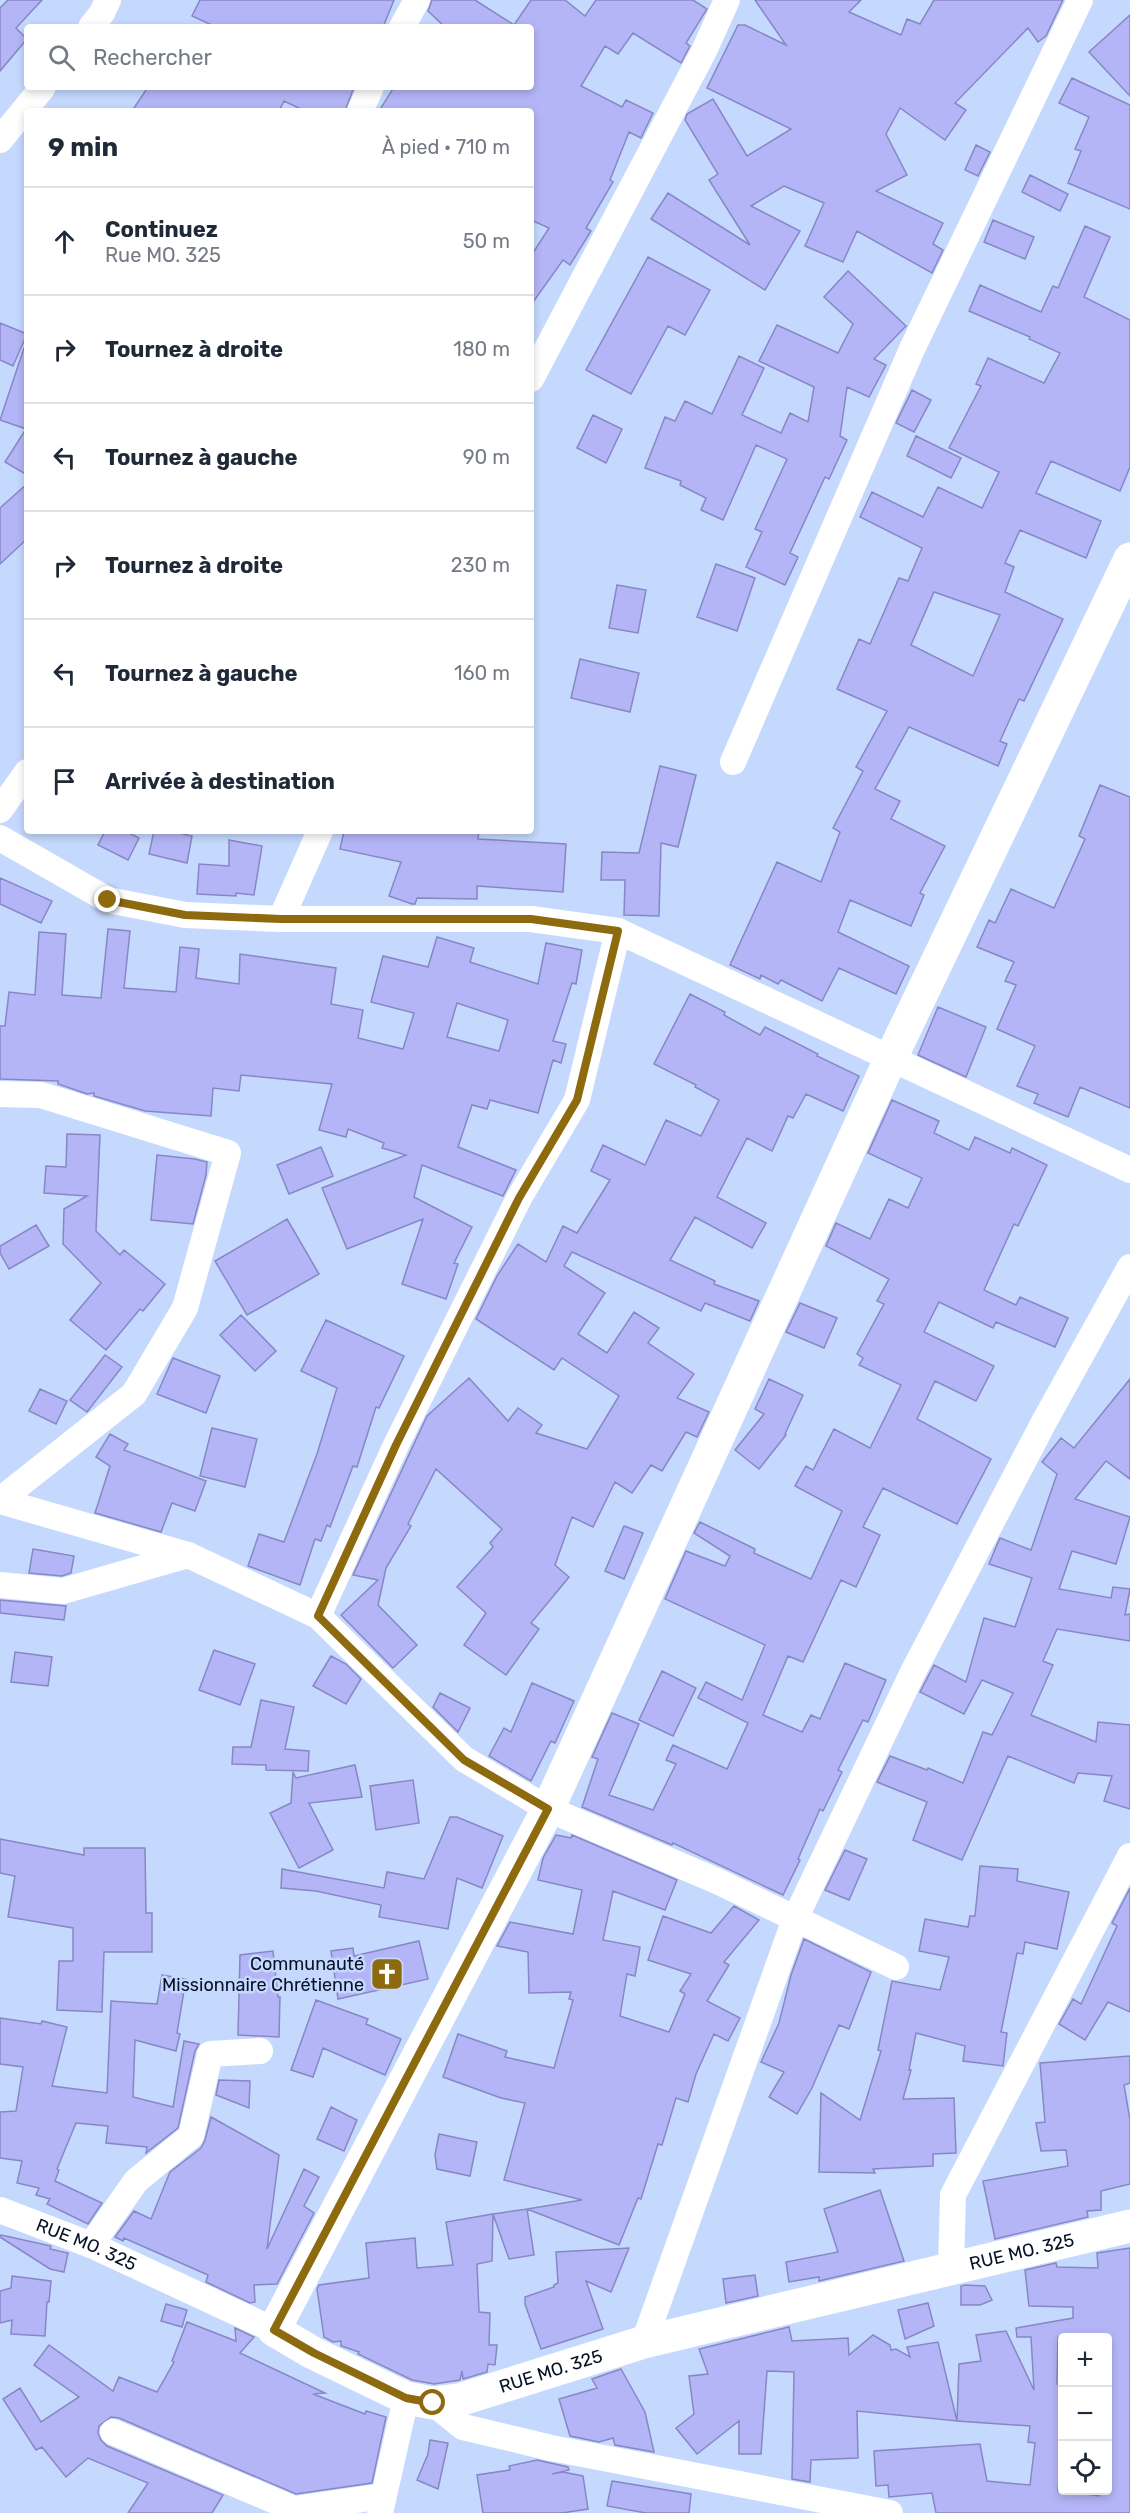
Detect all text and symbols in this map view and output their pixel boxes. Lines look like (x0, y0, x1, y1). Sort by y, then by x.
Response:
search box (24, 24, 534, 90)
icon: search (45, 41, 78, 74)
text: Rechercher (93, 44, 212, 71)
text: 9 min (48, 132, 118, 163)
text: À pied · 710 m (382, 135, 510, 159)
text: Continuez (105, 216, 218, 243)
icon: ahead (48, 225, 81, 258)
text: 50 m (463, 229, 510, 253)
text: Rue MO. 325 (105, 243, 221, 267)
icon: right (48, 333, 81, 366)
text: Tournez à droite (105, 336, 283, 363)
text: 180 m (453, 337, 510, 361)
icon: left (48, 441, 81, 474)
text: Tournez à gauche (105, 444, 298, 471)
text: 90 m (463, 445, 510, 469)
icon: right (48, 549, 81, 582)
text: Tournez à droite (105, 552, 283, 579)
text: 230 m (451, 553, 510, 577)
icon: left (48, 657, 81, 690)
text: Tournez à gauche (105, 660, 298, 687)
text: 160 m (454, 661, 510, 685)
icon: arrive (48, 765, 81, 798)
text: Arrivée à destination (105, 768, 335, 795)
route end (94, 886, 120, 912)
place label: Communauté Missionnaire Chrétienne (162, 1953, 364, 1996)
church icon: Communauté Missionnaire Chrétienne (369, 1956, 405, 1992)
street label: RUE MO. 325 (33, 2214, 140, 2276)
street label: RUE MO. 325 (967, 2229, 1076, 2275)
map controls (1058, 2333, 1112, 2495)
button: + (1058, 2333, 1112, 2387)
street label: RUE MO. 325 (496, 2345, 605, 2398)
button: − (1058, 2387, 1112, 2441)
route start (419, 2389, 445, 2415)
button: locate (1058, 2441, 1112, 2495)

